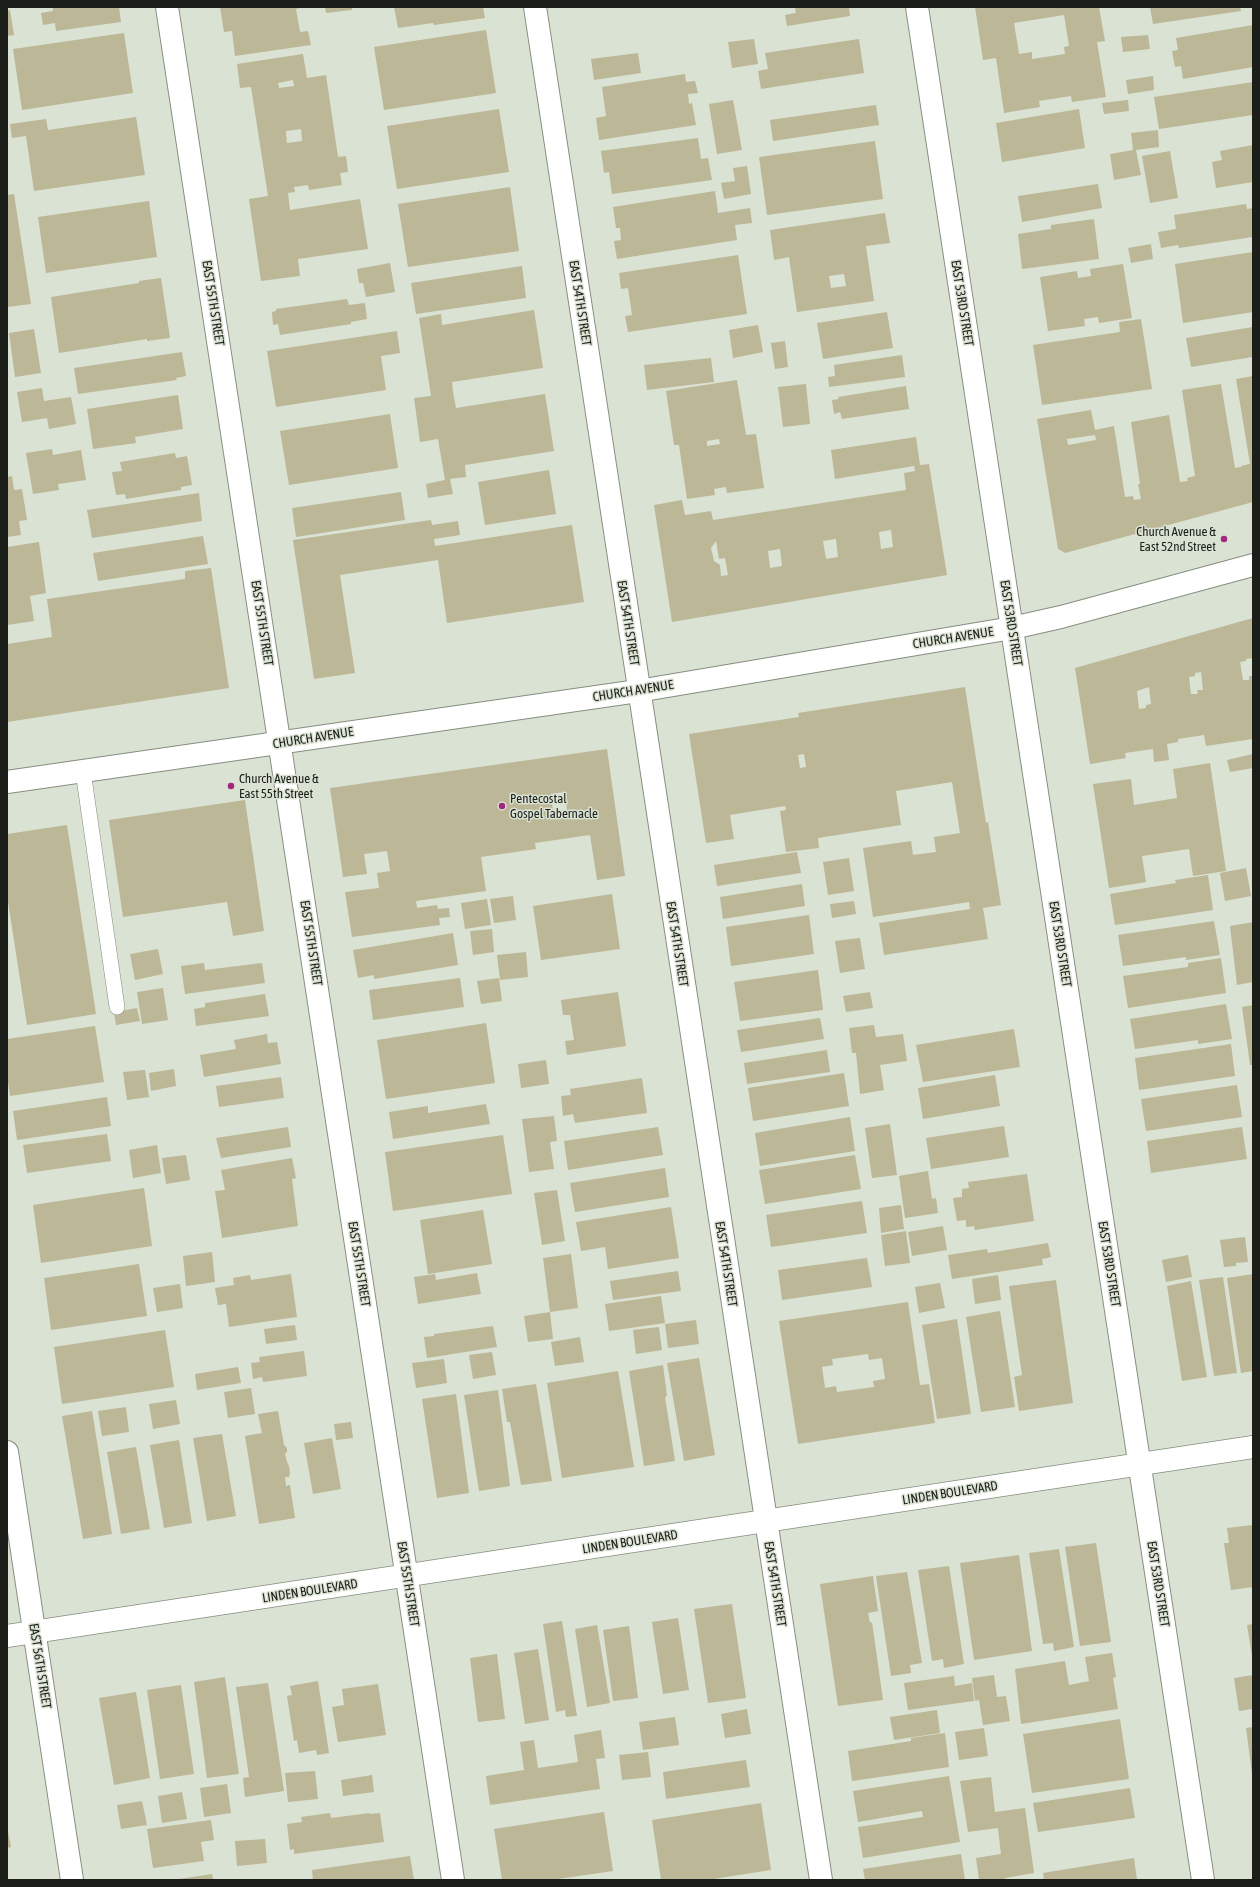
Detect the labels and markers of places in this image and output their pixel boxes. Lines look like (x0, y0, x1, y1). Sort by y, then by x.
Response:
place label: Church Avenue & East 52nd Street (1136, 524, 1216, 555)
marker: Church Avenue & East 52nd Street (1219, 534, 1229, 544)
place label: Church Avenue & East 55th Street (239, 771, 319, 802)
marker: Church Avenue & East 55th Street (226, 781, 236, 791)
place label: Pentecostal Gospel Tabernacle (510, 791, 598, 822)
marker: Pentecostal Gospel Tabernacle (497, 801, 507, 811)

